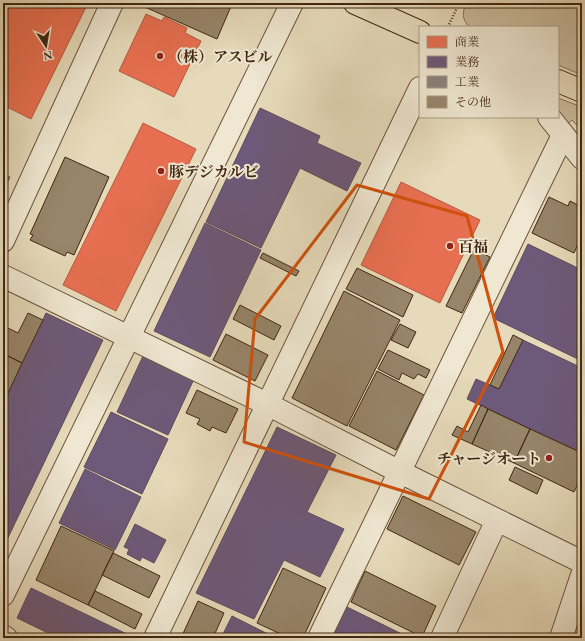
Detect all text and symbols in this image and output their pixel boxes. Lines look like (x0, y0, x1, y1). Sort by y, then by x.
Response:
north arrow (26, 26, 66, 66)
legend (419, 26, 559, 118)
text: 商業 (455, 34, 479, 50)
place label: （株）アスビル (168, 47, 272, 66)
text: N (42, 48, 54, 64)
marker: （株）アスビル (155, 51, 165, 61)
text: 業務 (455, 54, 479, 70)
text: 工業 (455, 74, 479, 90)
text: その他 (455, 94, 491, 110)
place label: 豚デジカルビ (169, 162, 259, 181)
marker: 豚デジカルビ (156, 166, 166, 176)
place label: 百福 (458, 237, 488, 256)
marker: 百福 (445, 241, 455, 251)
place label: チャージオート (437, 449, 541, 468)
marker: チャージオート (544, 453, 554, 463)

